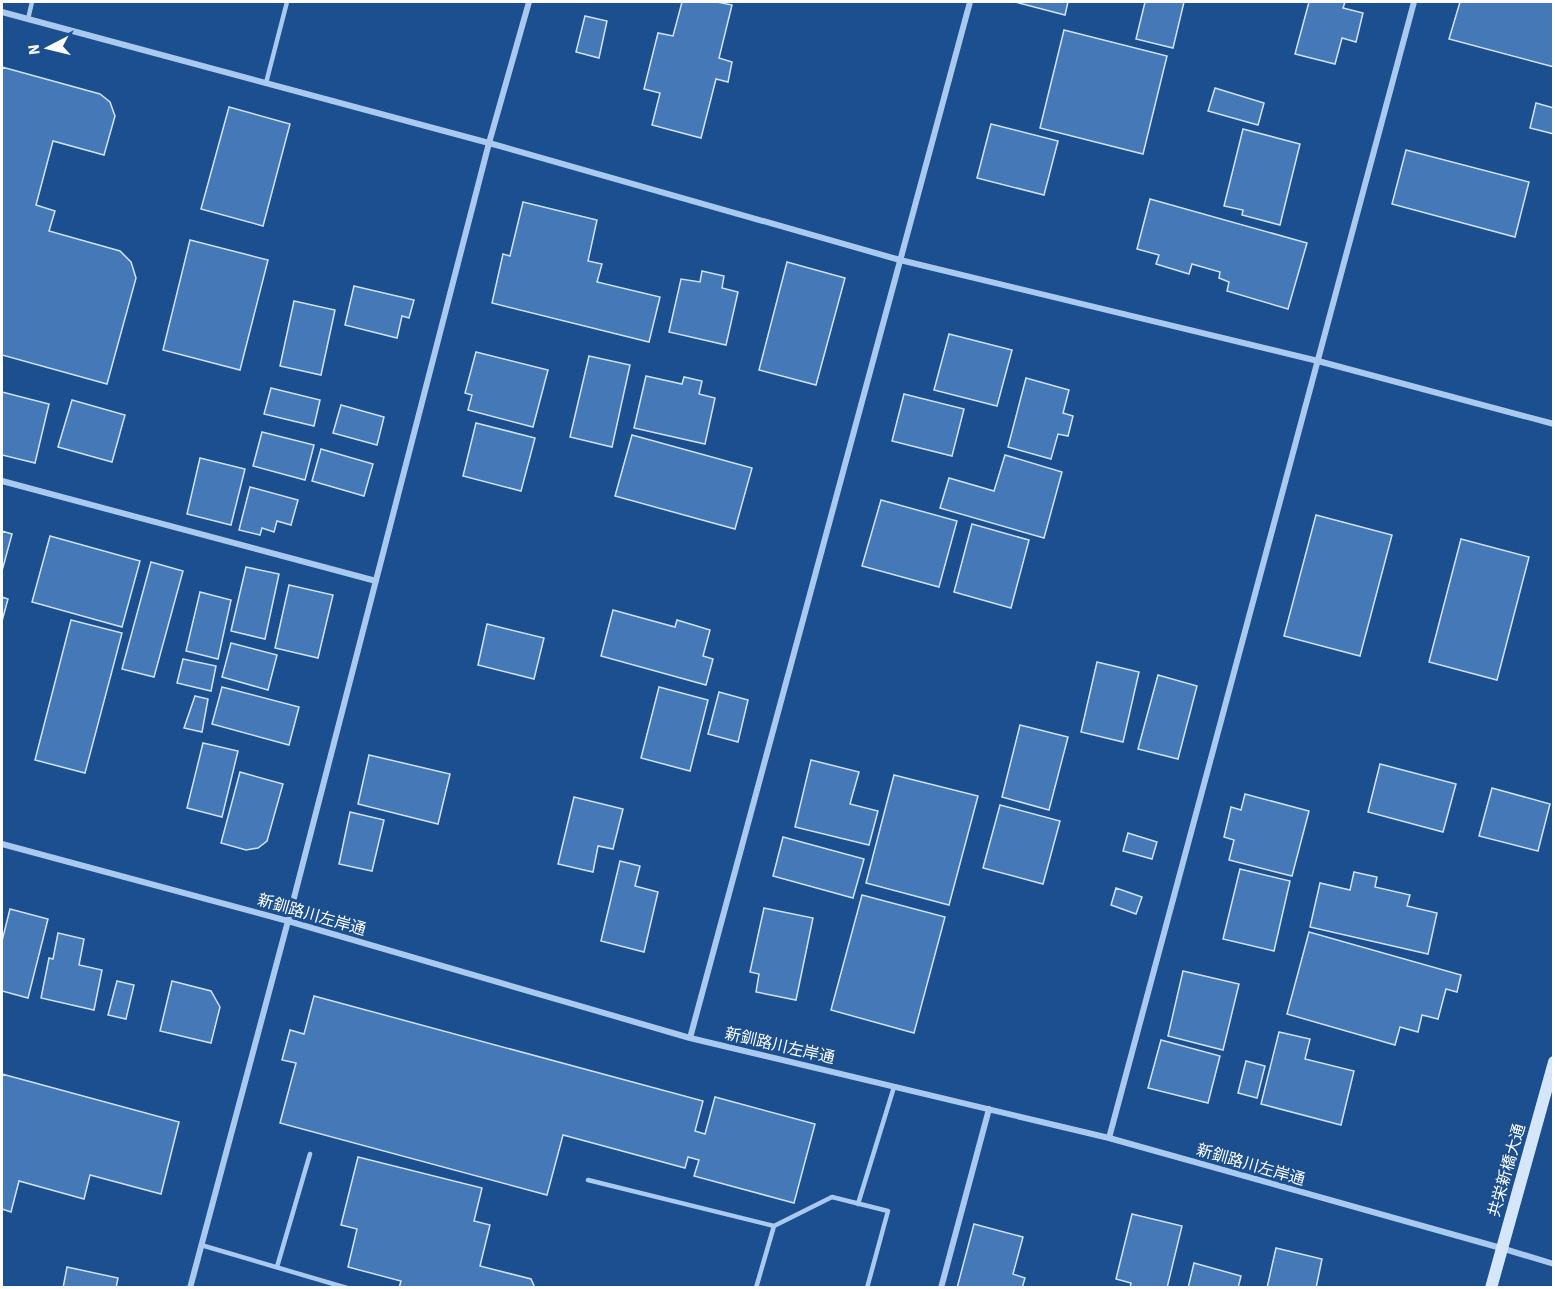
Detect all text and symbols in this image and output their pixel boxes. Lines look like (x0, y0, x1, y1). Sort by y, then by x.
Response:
north arrow (18, 18, 78, 78)
text: N (23, 43, 46, 56)
street label: 新釧路川左岸通 (255, 889, 369, 941)
street label: 新釧路川左岸通 (723, 1023, 837, 1069)
street label: 共栄新橋大通 (1483, 1121, 1531, 1219)
street label: 新釧路川左岸通 (1194, 1139, 1308, 1191)

